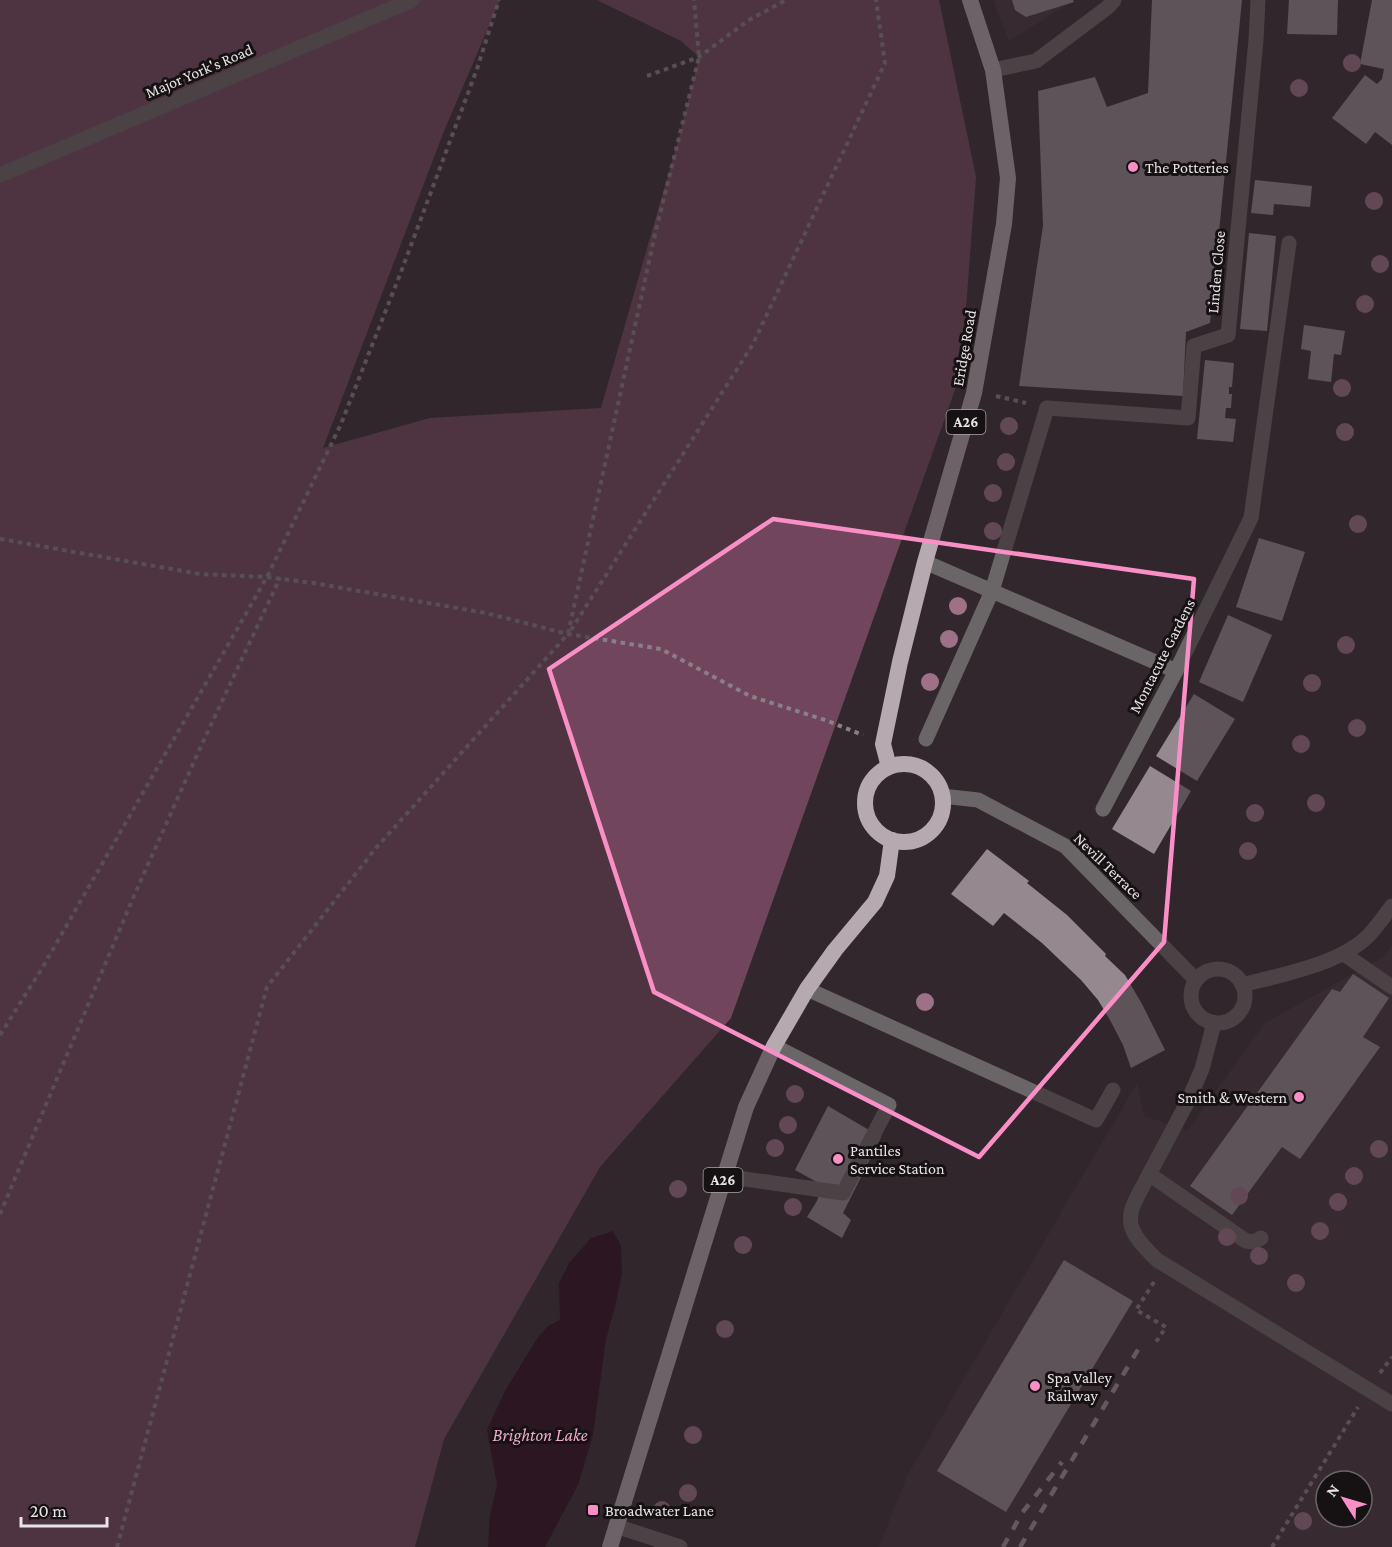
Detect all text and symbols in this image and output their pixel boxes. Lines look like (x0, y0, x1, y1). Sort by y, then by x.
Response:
street label: Major York's Road (143, 40, 256, 102)
place label: The Potteries (1145, 159, 1229, 176)
marker: The Potteries (1126, 160, 1140, 174)
street label: Linden Close (1204, 230, 1228, 314)
street label: Eridge Road (949, 308, 980, 388)
road number: A26 (946, 410, 986, 434)
street label: Montacute Gardens (1126, 596, 1198, 716)
street label: Nevill Terrace (1071, 829, 1145, 903)
place label: Smith & Western (1178, 1089, 1287, 1106)
marker: Smith & Western (1292, 1090, 1306, 1104)
place label: Pantiles Service Station (850, 1142, 945, 1177)
marker: Pantiles Service Station (831, 1152, 845, 1166)
road number: A26 (704, 1168, 742, 1192)
place label: Spa Valley Railway (1047, 1369, 1113, 1405)
marker: Spa Valley Railway (1028, 1379, 1042, 1393)
water label: Brighton Lake (492, 1425, 588, 1445)
north arrow (1314, 1469, 1374, 1529)
text: N (1322, 1481, 1343, 1500)
scale bar (21, 1490, 106, 1528)
text: 20 m (30, 1501, 67, 1521)
place label: Broadwater Lane (605, 1502, 714, 1519)
marker: Broadwater Lane (586, 1503, 600, 1517)

